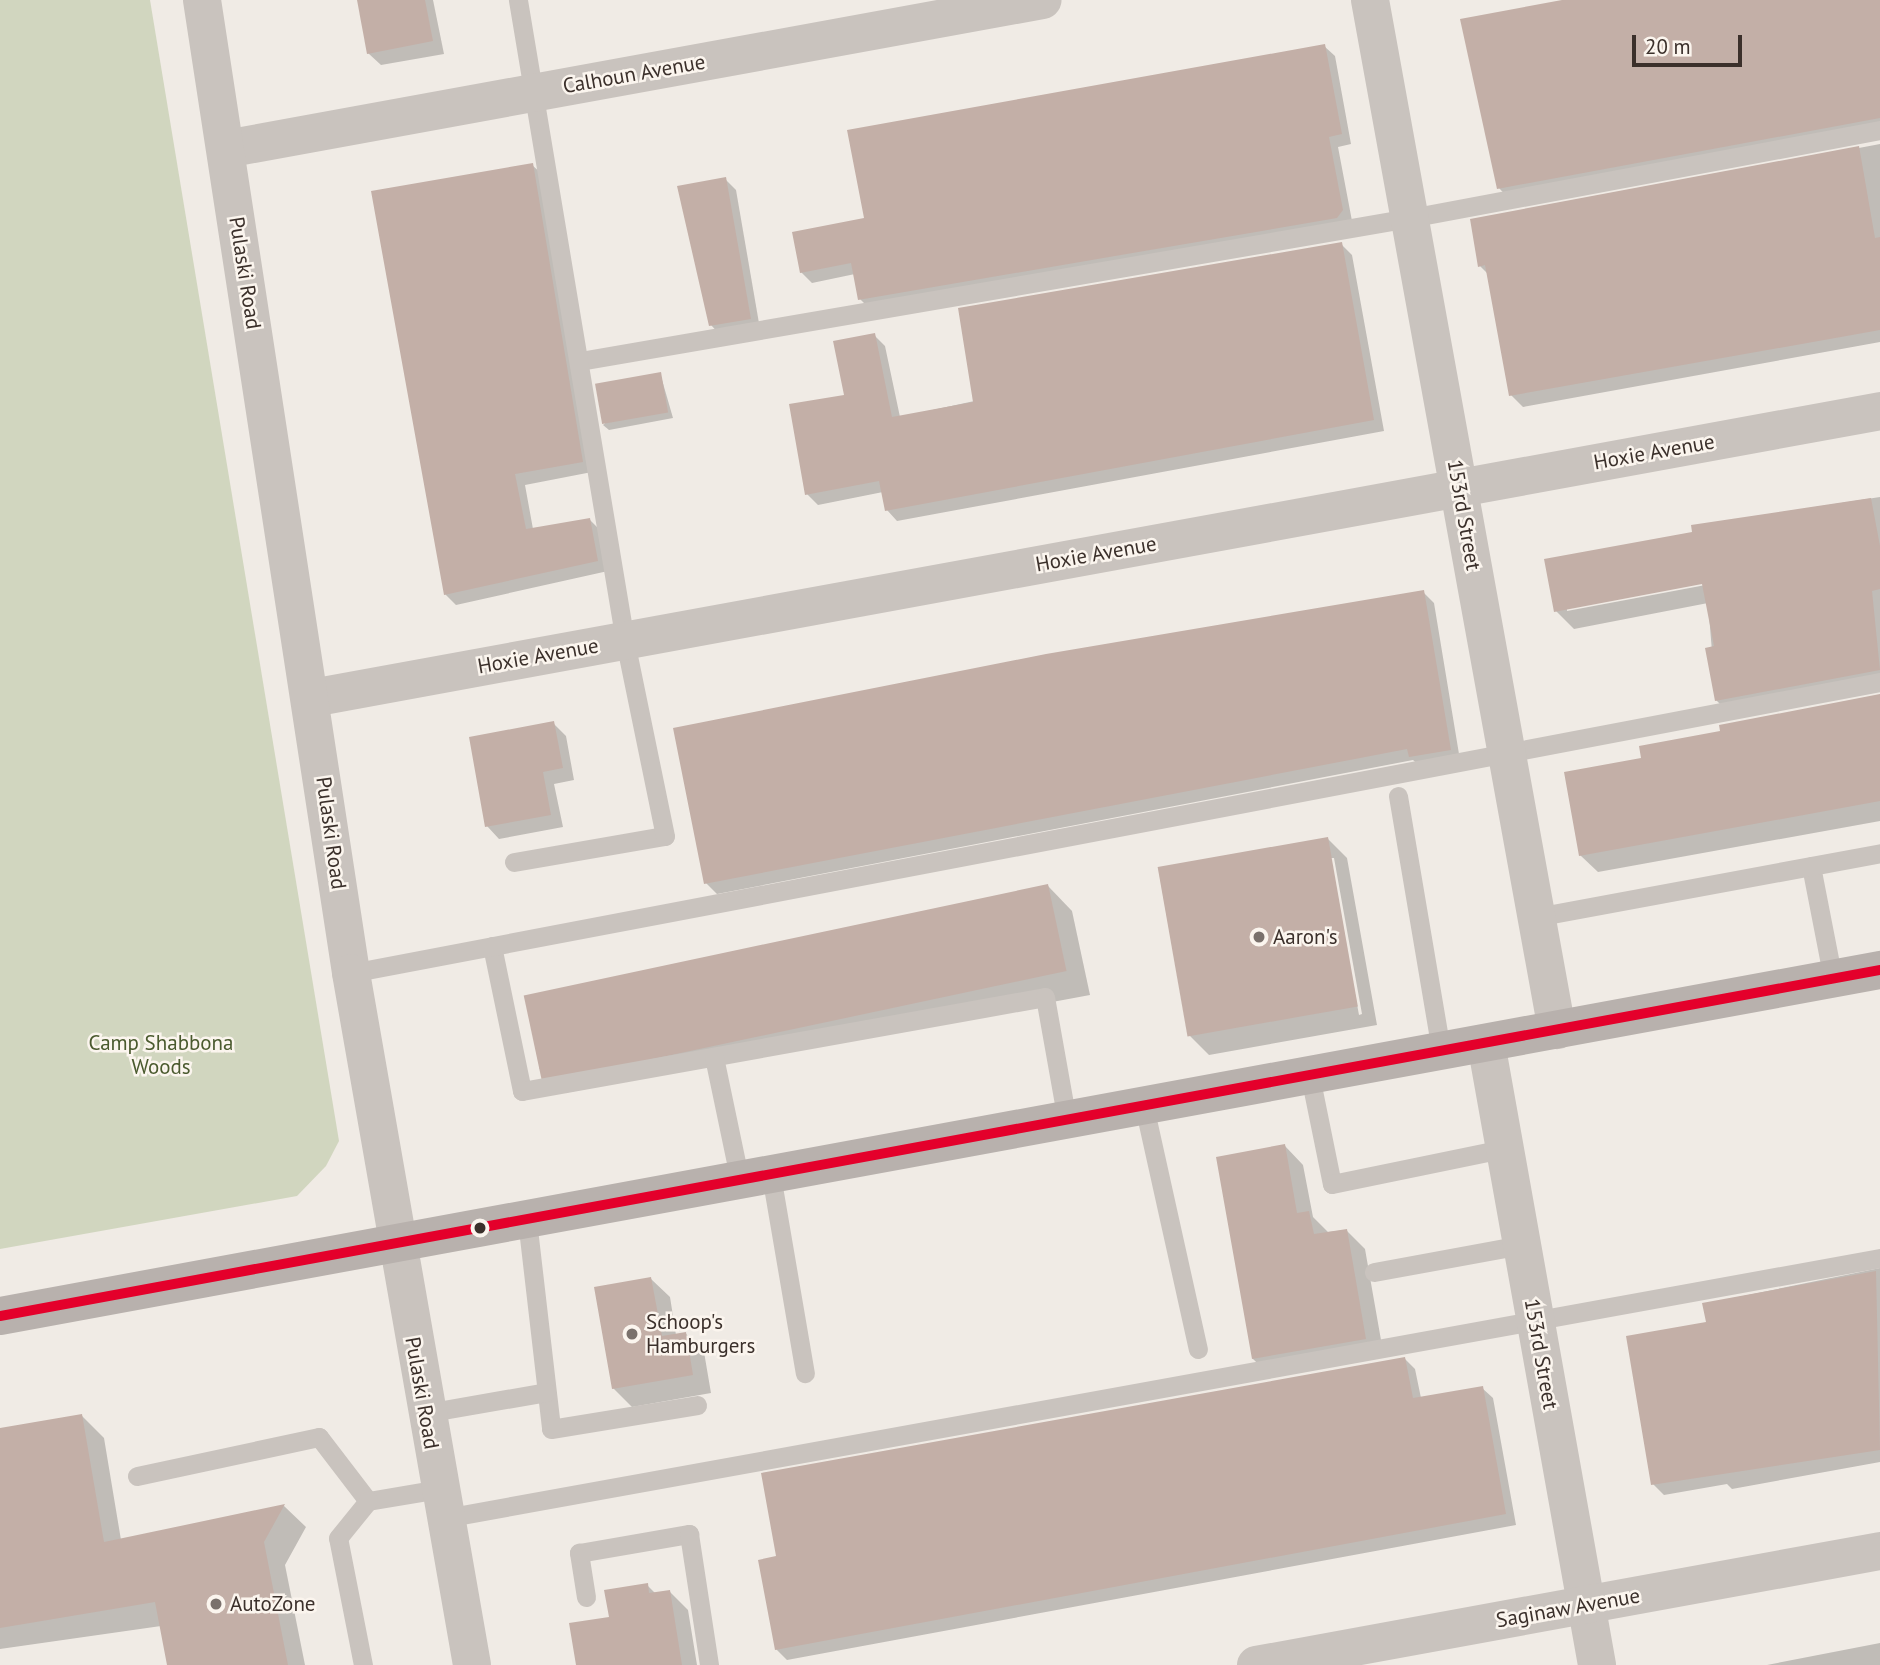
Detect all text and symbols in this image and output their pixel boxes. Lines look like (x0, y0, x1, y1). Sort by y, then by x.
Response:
scale bar (1635, 21, 1745, 65)
text: 20 m (1645, 33, 1691, 60)
street label: Calhoun Avenue (560, 49, 708, 99)
street label: Pulaski Road (224, 215, 266, 331)
street label: Hoxie Avenue (1591, 429, 1717, 475)
street label: 153rd Street (1442, 458, 1486, 572)
street label: Hoxie Avenue (1033, 531, 1159, 577)
street label: Hoxie Avenue (475, 633, 601, 679)
street label: Pulaski Road (311, 775, 351, 891)
place label: Aaron's (1273, 924, 1338, 950)
marker: Aaron's (1251, 929, 1267, 945)
park label: Camp Shabbona Woods (89, 1030, 233, 1080)
unlabelled marker (473, 1221, 487, 1235)
street label: 153rd Street (1519, 1297, 1563, 1411)
place label: Schoop's Hamburgers (646, 1309, 755, 1359)
marker: Schoop's Hamburgers (624, 1326, 640, 1342)
street label: Pulaski Road (400, 1335, 444, 1451)
street label: Saginaw Avenue (1493, 1583, 1643, 1633)
place label: AutoZone (230, 1591, 316, 1617)
marker: AutoZone (208, 1596, 224, 1612)

